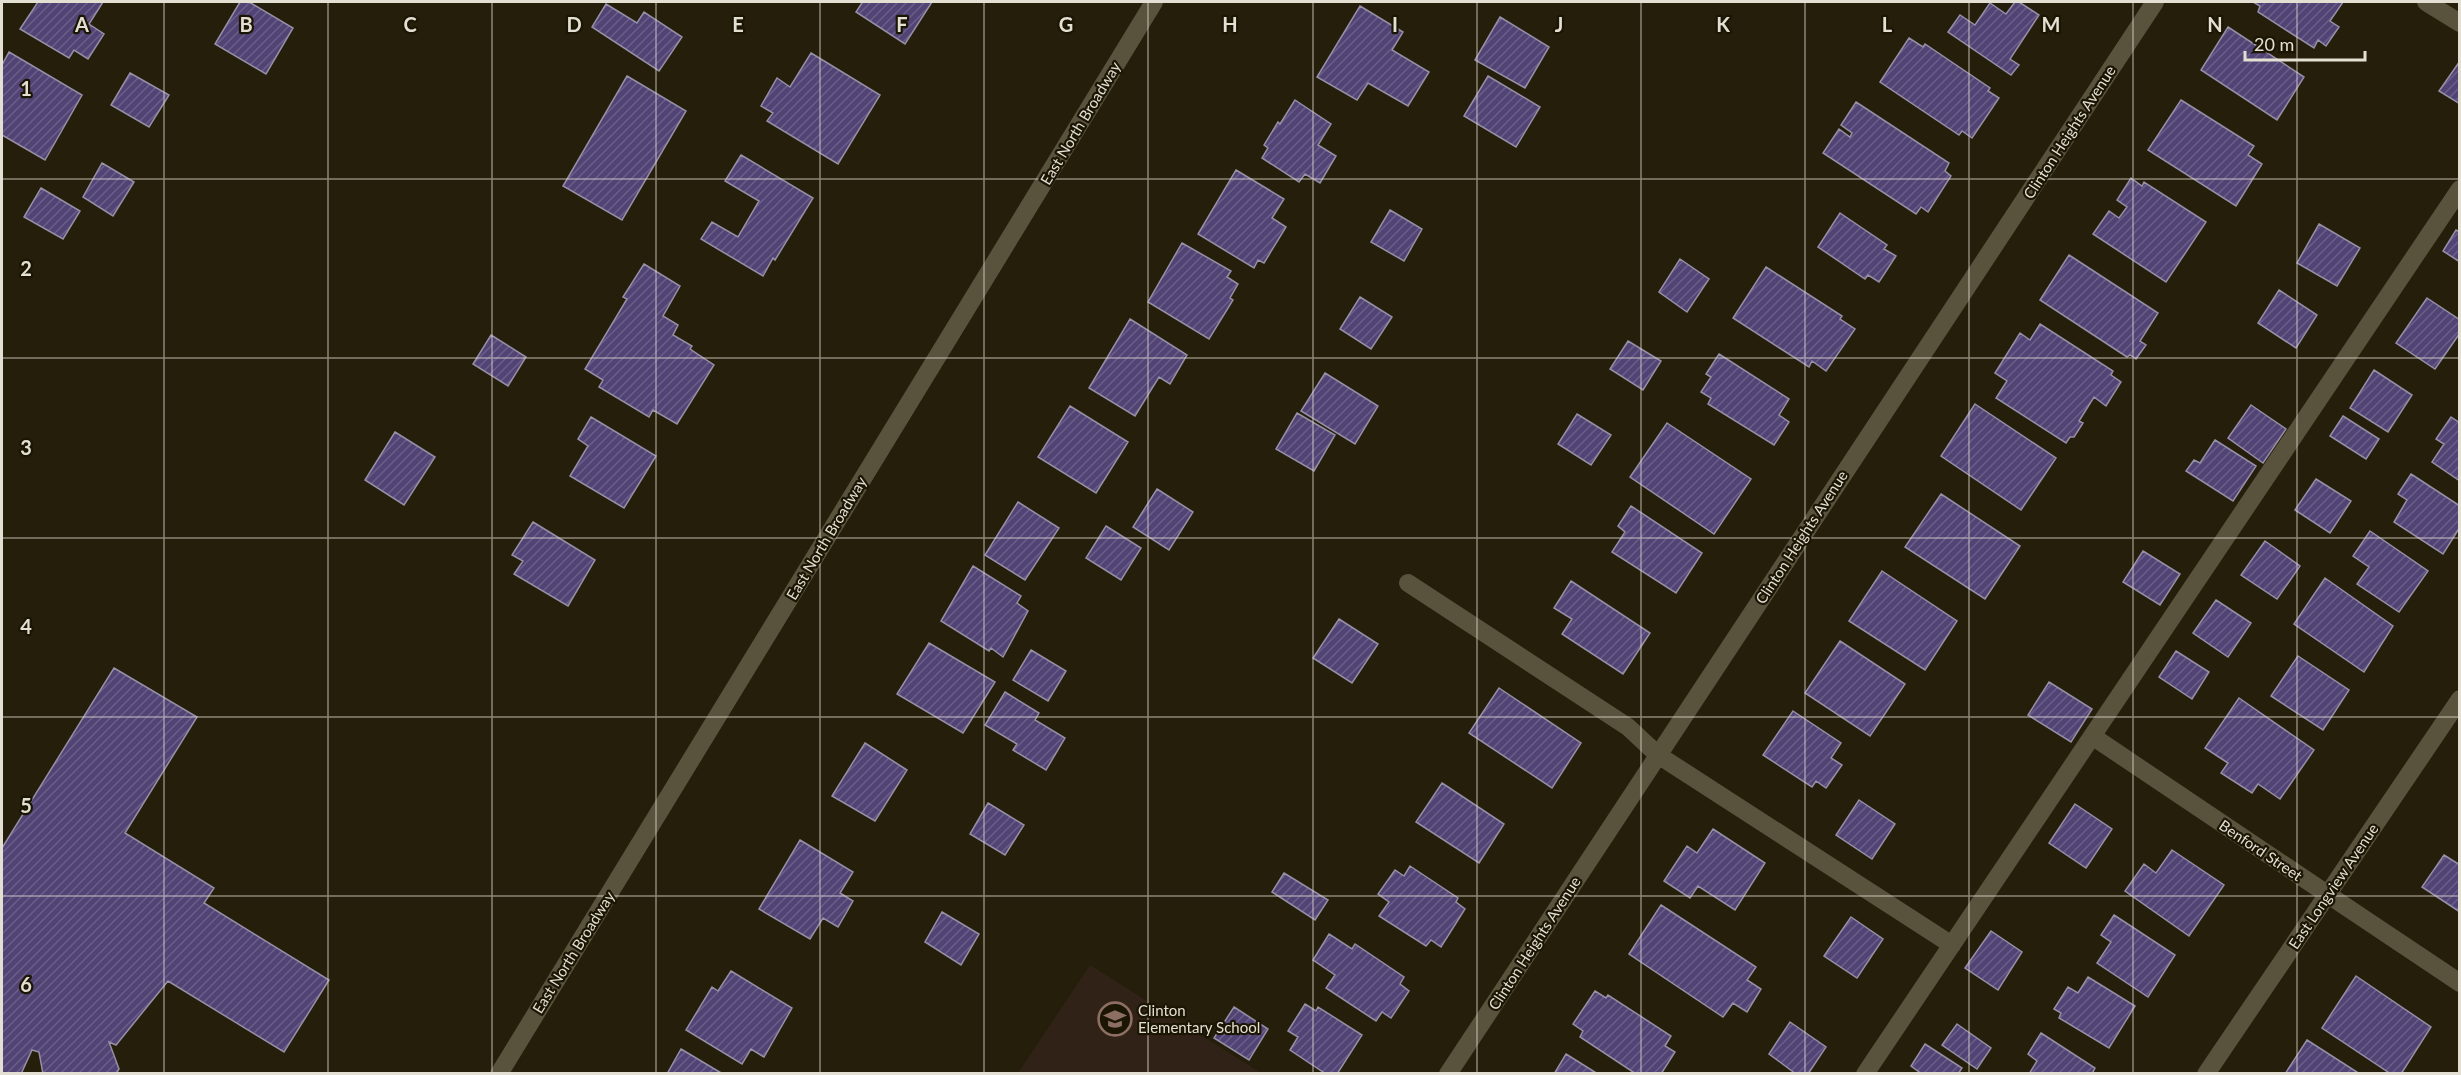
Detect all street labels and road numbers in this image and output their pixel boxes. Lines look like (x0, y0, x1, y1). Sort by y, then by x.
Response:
street label: East North Broadway (1036, 58, 1124, 188)
street label: Clinton Heights Avenue (2019, 62, 2119, 202)
street label: Clinton Heights Avenue (1751, 467, 1851, 607)
street label: East North Broadway (782, 473, 870, 603)
street label: Benford Street (2216, 816, 2306, 885)
street label: East Longview Avenue (2284, 820, 2382, 952)
street label: Clinton Heights Avenue (1484, 873, 1584, 1013)
street label: East North Broadway (528, 888, 618, 1016)

